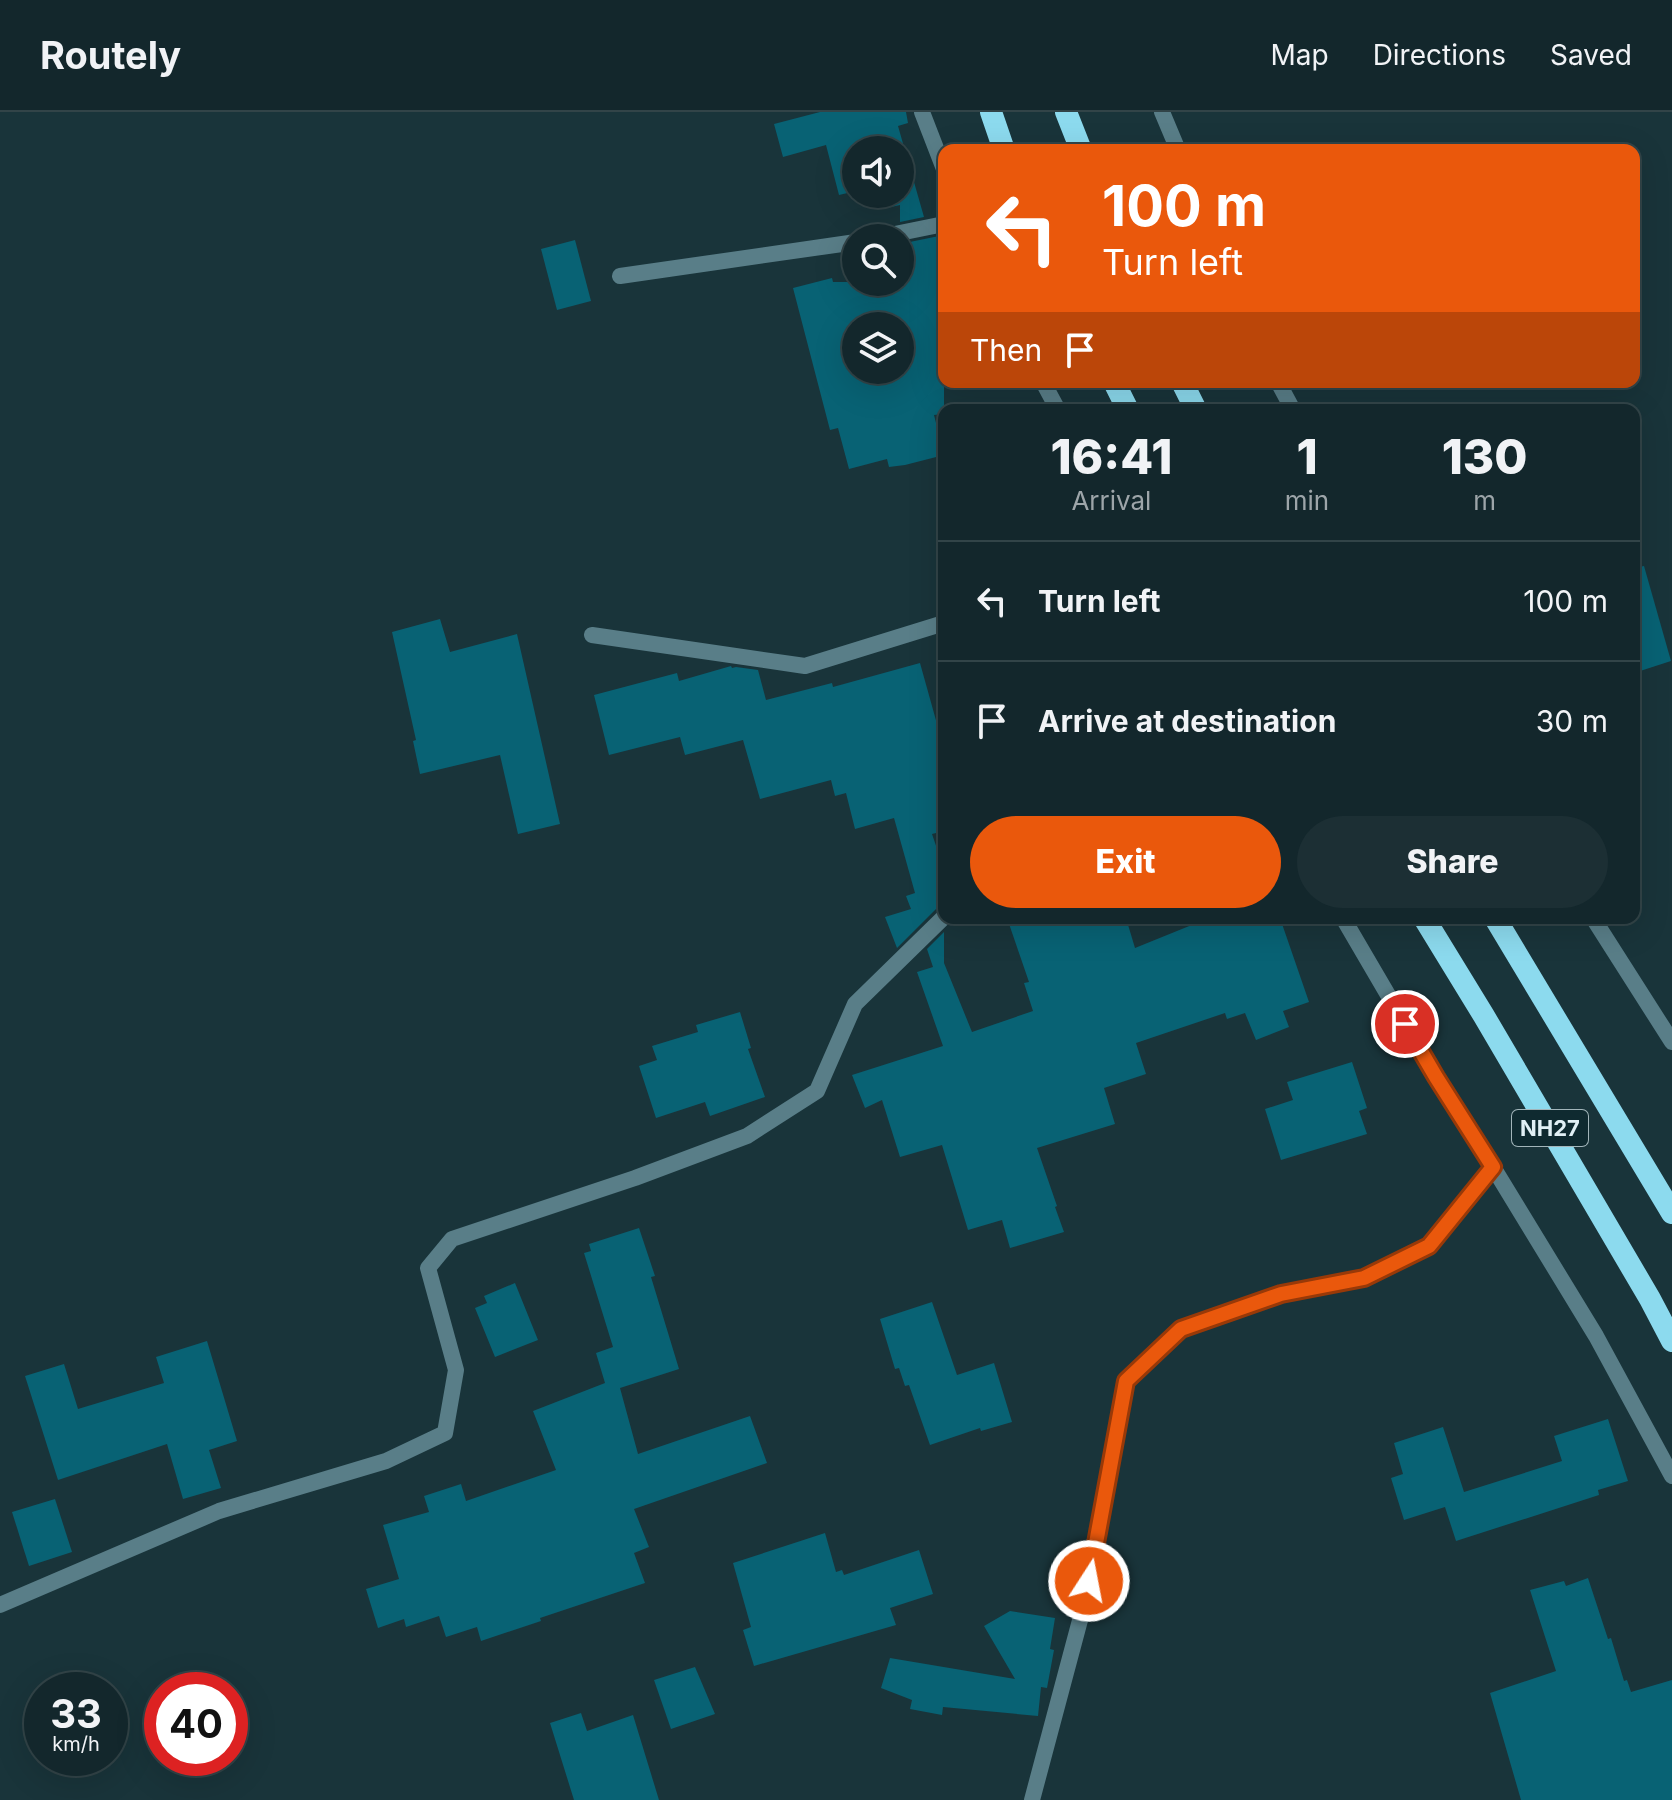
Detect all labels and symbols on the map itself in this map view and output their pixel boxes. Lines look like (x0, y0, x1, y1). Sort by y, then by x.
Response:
pin (1371, 990, 1439, 1058)
road number: NH27 (1512, 1110, 1588, 1146)
position arrow (1047, 1539, 1131, 1623)
speed limit sign: 40 (144, 1672, 248, 1776)

